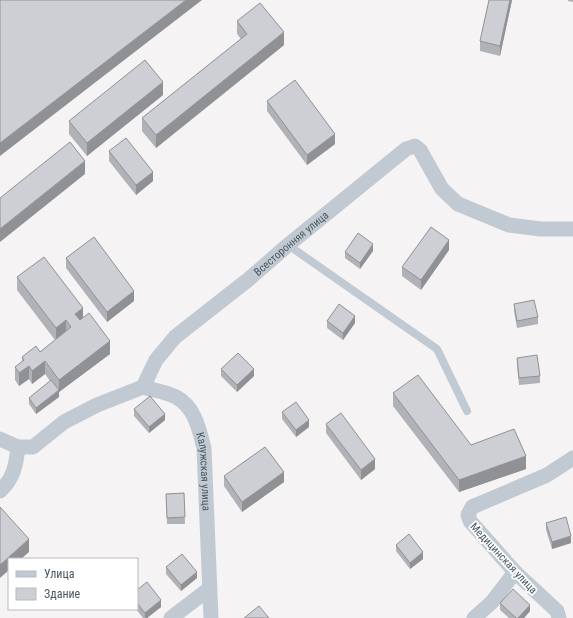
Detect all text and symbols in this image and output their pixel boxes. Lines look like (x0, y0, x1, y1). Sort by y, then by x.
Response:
street label: Всесторонняя улица (251, 209, 331, 279)
street label: Калужская улица (193, 431, 213, 511)
street label: Медицинская улица (468, 520, 540, 596)
legend (8, 558, 138, 610)
text: Улица (44, 567, 75, 581)
text: Здание (44, 587, 81, 601)

